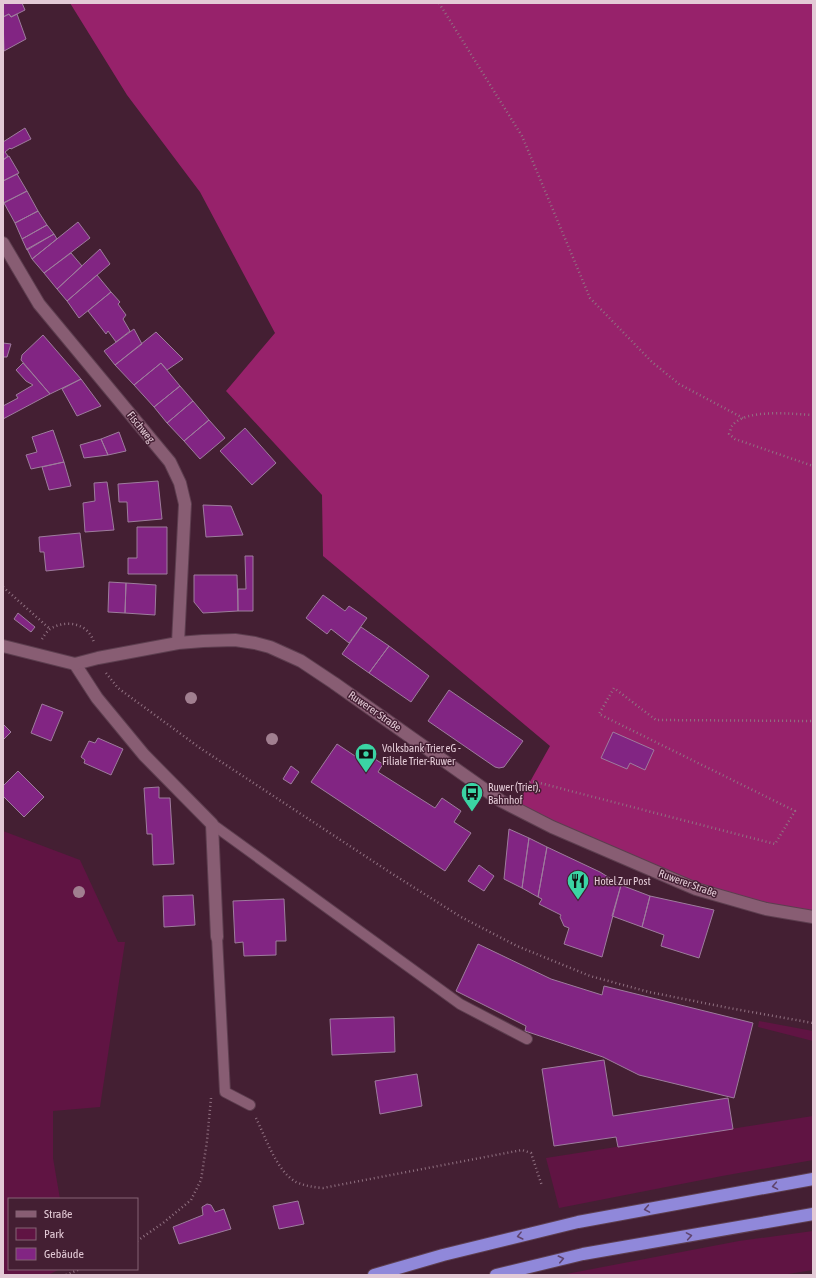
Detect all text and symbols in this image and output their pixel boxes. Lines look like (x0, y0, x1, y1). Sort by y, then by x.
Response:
street label: Fischweg (125, 409, 157, 445)
street label: Ruwerer Straße (346, 688, 404, 734)
bank icon: Volksbank Trier eG - Filiale Trier-Ruwer (353, 741, 379, 774)
place label: Volksbank Trier eG - Filiale Trier-Ruwer (382, 742, 461, 767)
bus stop icon: Ruwer (Trier), Bahnhof (459, 780, 485, 813)
place label: Ruwer (Trier), Bahnhof (488, 781, 540, 806)
street label: Ruwerer Straße (657, 867, 719, 899)
restaurant icon: Hotel Zur Post (565, 868, 591, 901)
place label: Hotel Zur Post (594, 875, 651, 887)
one-way arrow (772, 1181, 778, 1190)
legend (8, 1198, 138, 1270)
one-way arrow (644, 1205, 650, 1213)
text: Straße (44, 1207, 72, 1221)
text: Park (44, 1227, 65, 1241)
one-way arrow (516, 1231, 523, 1240)
one-way arrow (686, 1232, 692, 1240)
text: Gebäude (44, 1247, 84, 1261)
one-way arrow (558, 1256, 564, 1264)

